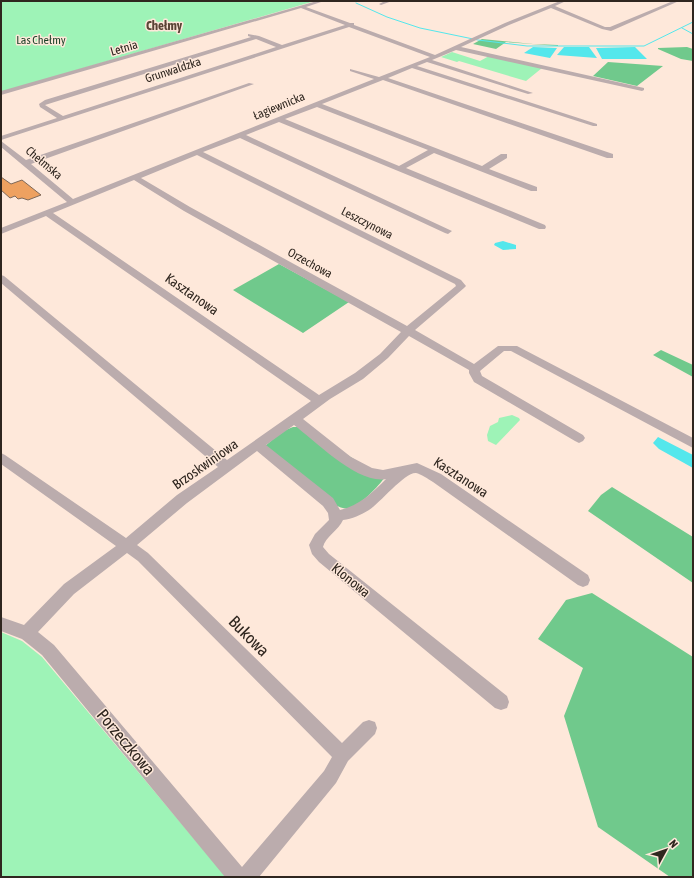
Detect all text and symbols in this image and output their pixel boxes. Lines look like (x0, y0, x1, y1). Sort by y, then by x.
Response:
district label: Chełmy (146, 18, 183, 33)
park label: Las Chełmy (16, 33, 66, 47)
street label: Letnia (109, 37, 139, 59)
street label: Grunwaldzka (143, 54, 203, 86)
street label: Łagiewnicka (251, 89, 307, 123)
street label: Chełmska (23, 144, 65, 182)
street label: Leszczynowa (339, 204, 395, 242)
street label: Orzechowa (285, 245, 335, 281)
street label: Kasztanowa (162, 270, 222, 318)
street label: Brzoskwiniowa (169, 436, 241, 492)
street label: Kasztanowa (431, 454, 491, 500)
street label: Klonowa (328, 560, 374, 600)
street label: Bukowa (225, 612, 273, 660)
street label: Porzeczkowa (93, 705, 159, 779)
north arrow (646, 830, 686, 870)
text: N (667, 837, 680, 850)

